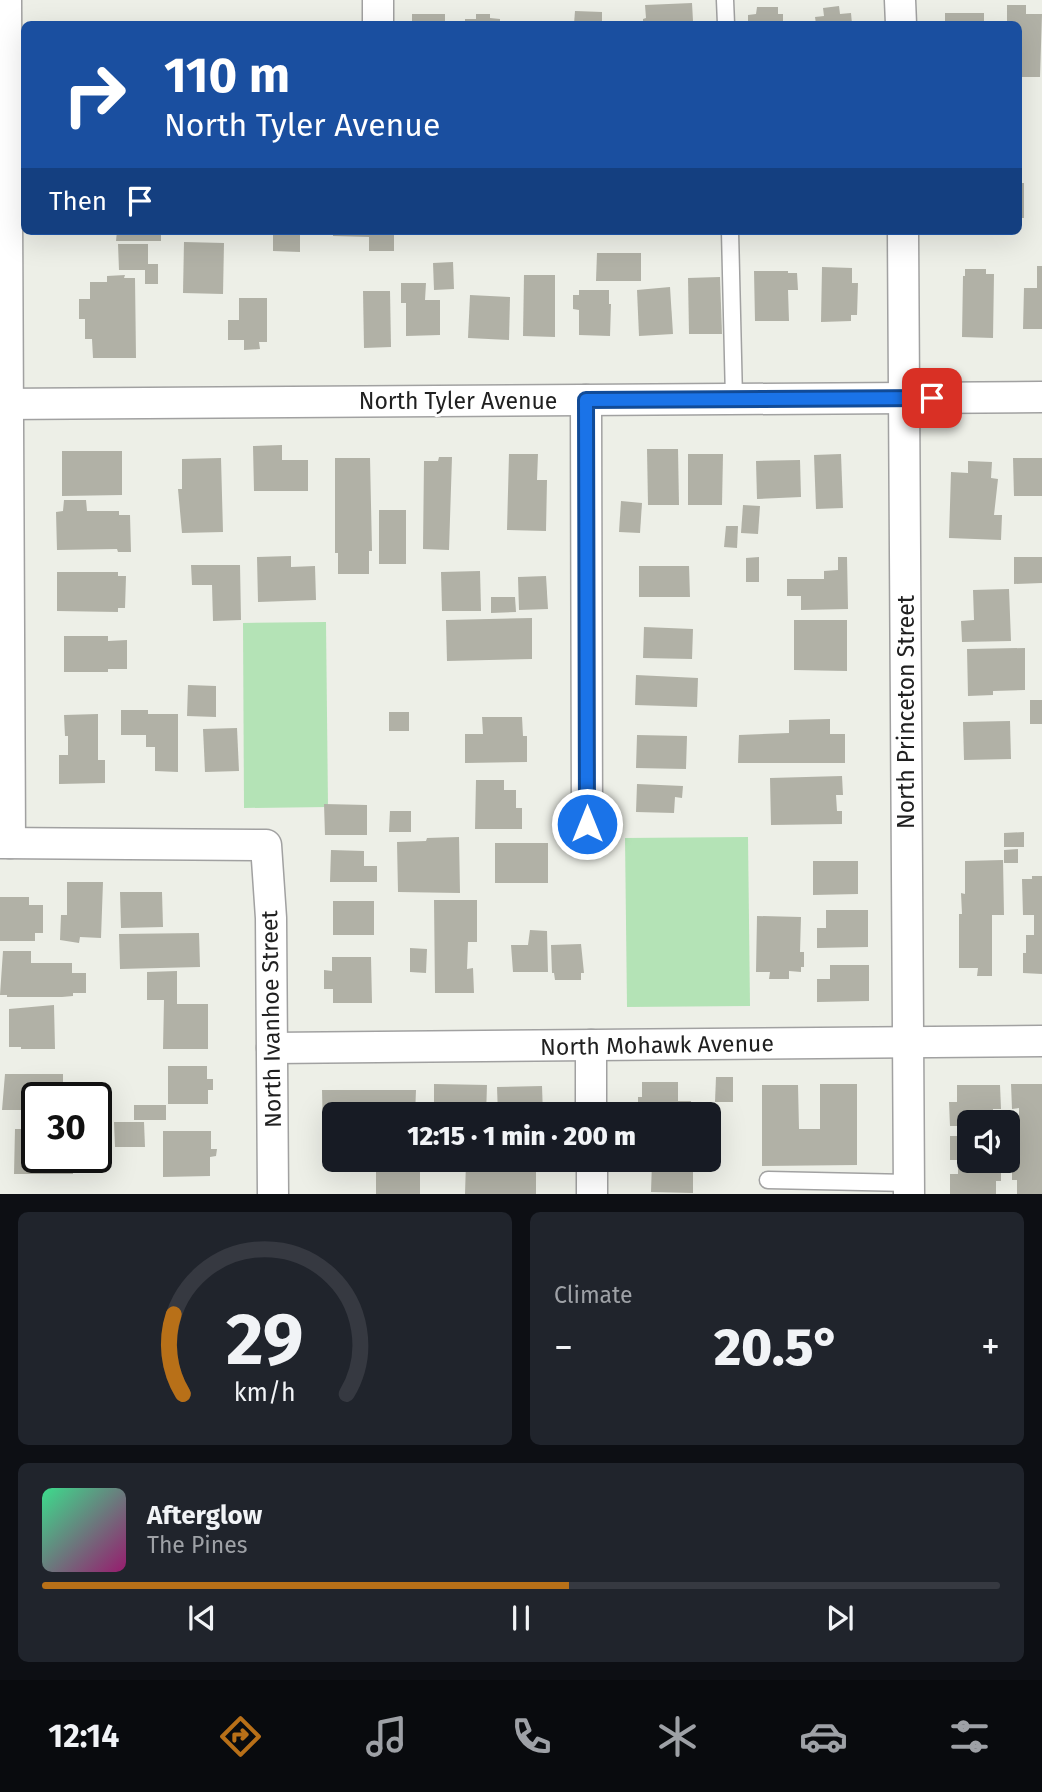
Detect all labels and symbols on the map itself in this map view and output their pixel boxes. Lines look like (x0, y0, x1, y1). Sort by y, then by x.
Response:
pin (902, 368, 962, 428)
street label: North Tyler Avenue (359, 387, 557, 415)
street label: North Princeton Street (892, 594, 920, 829)
position arrow (550, 787, 624, 861)
street label: North Ivanhoe Street (255, 909, 287, 1128)
street label: North Mohawk Avenue (540, 1029, 774, 1061)
speed limit sign: 30 (21, 1082, 112, 1173)

